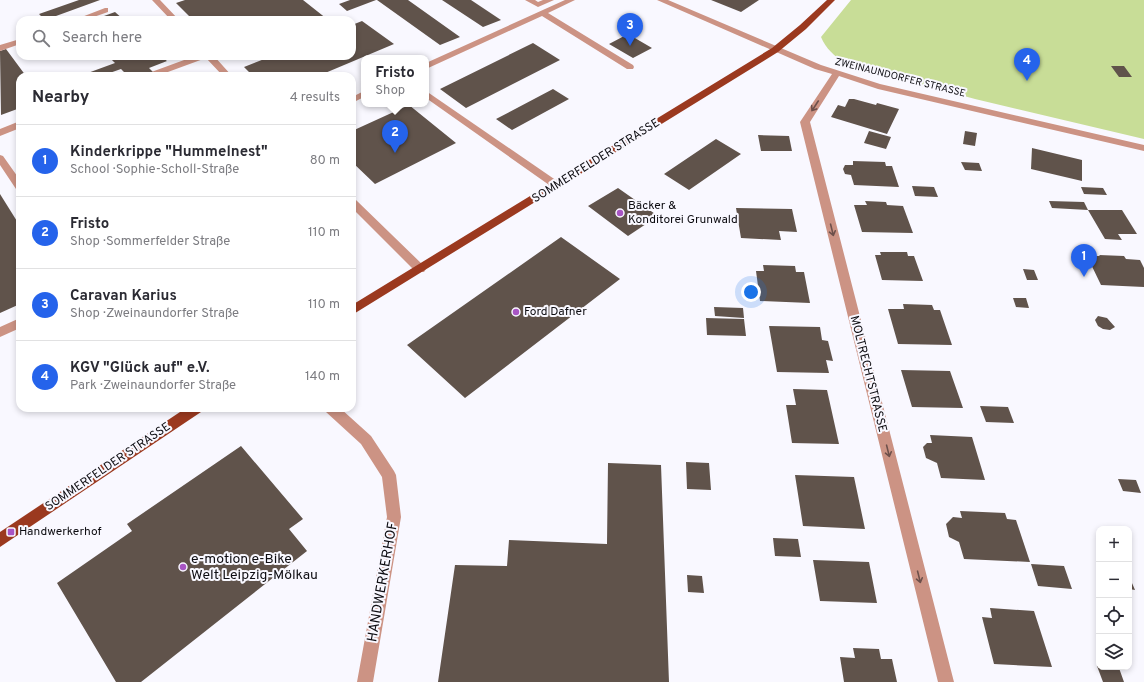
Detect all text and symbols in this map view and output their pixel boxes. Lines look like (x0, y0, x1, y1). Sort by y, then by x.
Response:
pin: 3 (617, 13, 643, 46)
search box (16, 16, 356, 60)
icon: search (30, 27, 52, 49)
text: Search here (62, 29, 142, 48)
pin: 4 (1014, 48, 1040, 81)
popup (361, 55, 429, 107)
street label: ZWEINAUNDORFER STRASSE (833, 55, 967, 101)
text: Fristo (375, 64, 415, 83)
text: Shop (375, 83, 405, 99)
text: Nearby (32, 87, 89, 109)
text: 4 results (290, 90, 340, 106)
one-way arrow (811, 100, 819, 111)
street label: SOMMERFELDER STRASSE (529, 115, 663, 207)
pin: 2 (382, 120, 408, 153)
text: Kinderkrippe "Hummelnest" (70, 143, 268, 162)
text: 1 (42, 153, 48, 169)
text: 80 m (310, 153, 340, 169)
text: School · Sophie-Scholl-Straße (70, 162, 239, 178)
place label: Bäcker & Konditorei Grunwald (628, 198, 738, 228)
marker: Bäcker & Konditorei Grunwald (615, 208, 625, 218)
text: Fristo (70, 215, 109, 234)
one-way arrow (828, 223, 836, 236)
text: 2 (41, 225, 49, 241)
text: 110 m (308, 225, 340, 241)
text: Shop · Sommerfelder Straße (70, 234, 230, 250)
pin: 1 (1071, 244, 1097, 277)
your location (741, 282, 761, 302)
text: Caravan Karius (70, 287, 177, 306)
text: 3 (41, 297, 49, 313)
text: 110 m (308, 297, 340, 313)
place label: Ford Dafner (524, 304, 587, 320)
text: Shop · Zweinaundorfer Straße (70, 306, 239, 322)
marker: Ford Dafner (511, 307, 521, 317)
street label: MOLTRECHTSTRASSE (846, 314, 890, 434)
text: KGV "Glück auf" e.V. (70, 359, 210, 378)
text: 4 (41, 369, 49, 385)
text: 140 m (305, 369, 340, 385)
text: Park · Zweinaundorfer Straße (70, 378, 236, 394)
street label: SOMMERFELDER STRASSE (42, 419, 174, 515)
one-way arrow (884, 444, 892, 457)
street label: HANDWERKERHOF (364, 521, 402, 643)
place label: Handwerkerhof (19, 524, 102, 540)
map controls (1096, 526, 1132, 670)
button: + (1096, 526, 1132, 562)
marker: Handwerkerhof (6, 527, 16, 537)
place label: e-motion e-Bike Welt Leipzig-Mölkau (191, 551, 318, 584)
marker: e-motion e-Bike Welt Leipzig-Mölkau (178, 562, 188, 572)
button: − (1096, 562, 1132, 598)
one-way arrow (916, 570, 924, 583)
button: locate (1096, 598, 1132, 634)
button: layers (1096, 634, 1132, 670)

